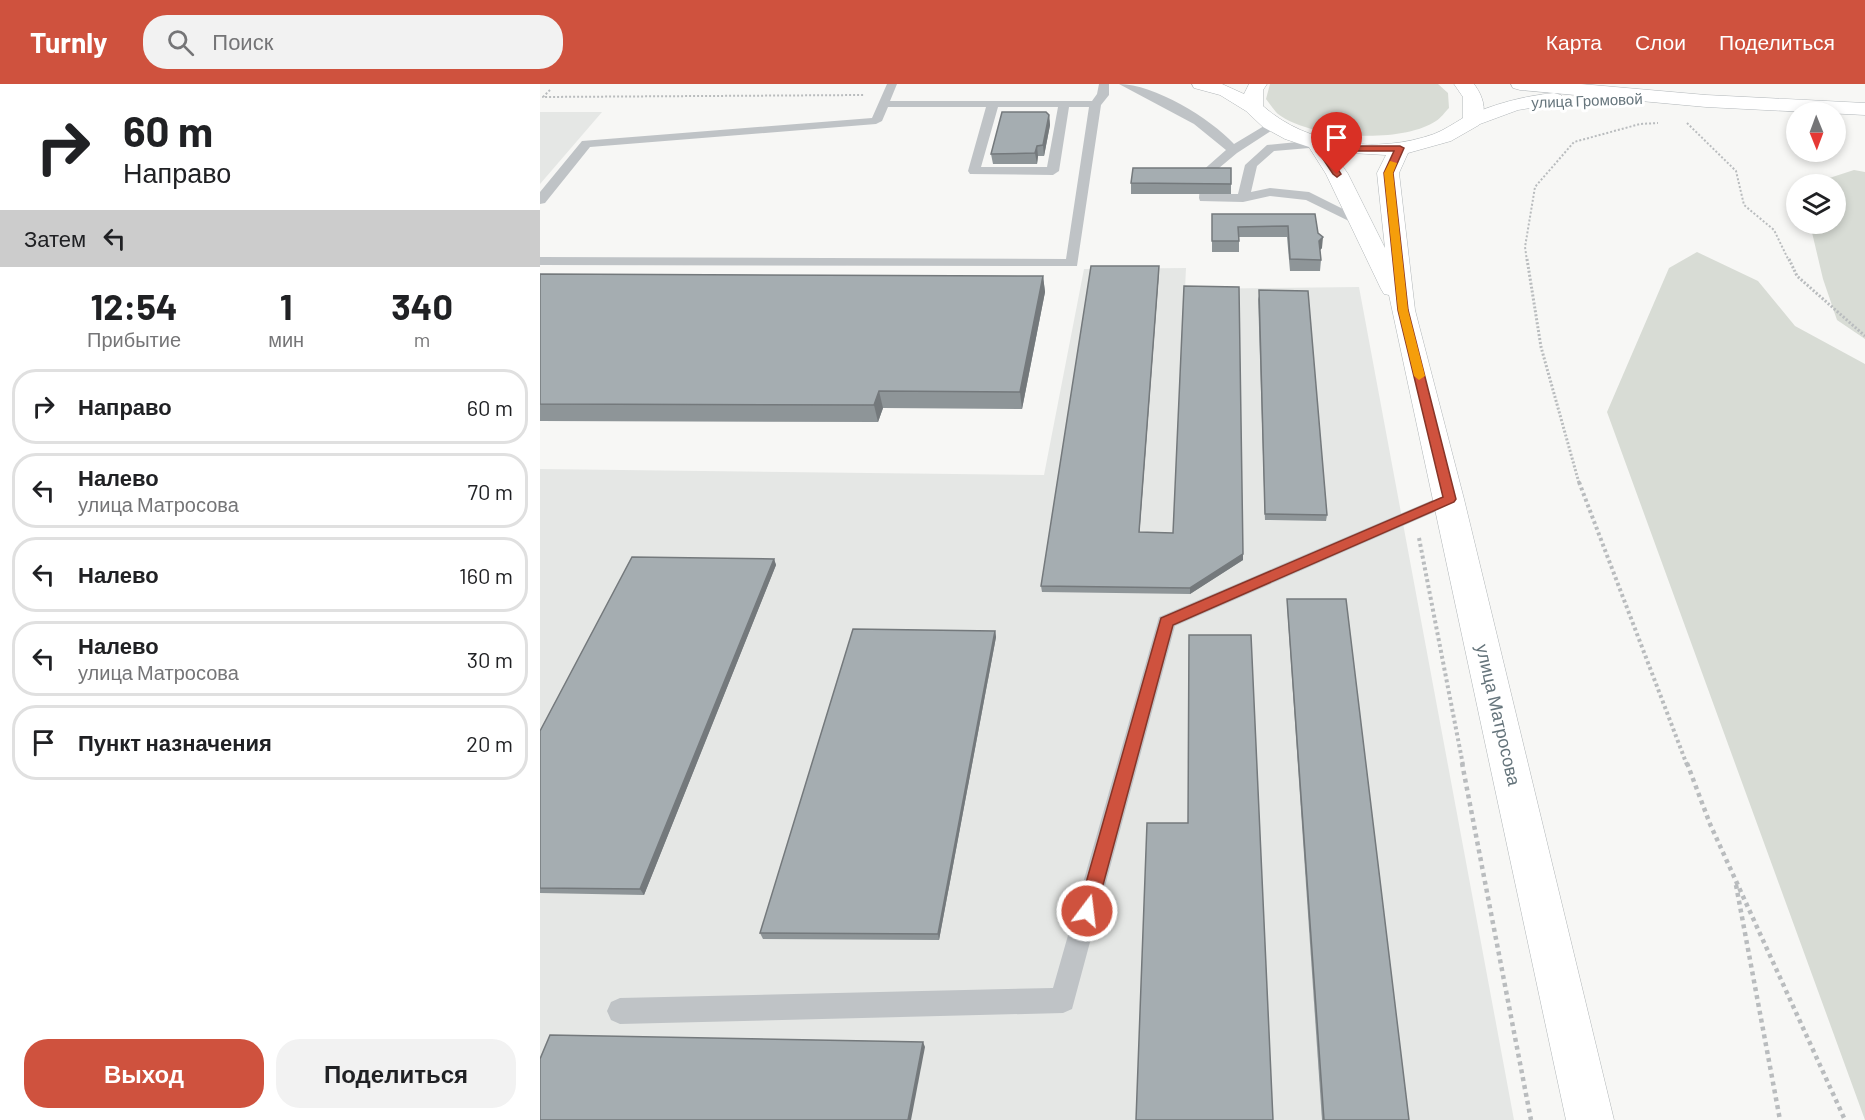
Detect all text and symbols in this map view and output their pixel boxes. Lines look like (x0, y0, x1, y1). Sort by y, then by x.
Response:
search box (143, 15, 563, 69)
text: Turnly (30, 25, 107, 59)
icon: search (164, 26, 197, 59)
text: Поиск (212, 28, 273, 54)
text: Карта (1546, 29, 1602, 54)
text: Слои (1635, 29, 1686, 54)
text: Поделиться (1719, 29, 1835, 54)
street label: улица Громовой (1531, 89, 1643, 111)
north arrow (1786, 102, 1846, 162)
map controls (1786, 102, 1846, 234)
text: 60 m (123, 105, 213, 155)
icon: right (24, 108, 102, 186)
pin (1311, 112, 1362, 174)
icon: arrive (1320, 121, 1353, 154)
text: Направо (123, 156, 231, 188)
button: layers (1786, 174, 1846, 234)
icon: left (98, 222, 131, 255)
text: Затем (24, 225, 86, 251)
text: 12:54 (90, 284, 178, 327)
text: 1 (280, 284, 292, 327)
text: 340 (391, 284, 453, 327)
text: Прибытие (87, 327, 181, 351)
text: мин (268, 327, 304, 351)
text: m (414, 327, 430, 351)
icon: right (27, 390, 60, 423)
text: Направо (78, 393, 172, 419)
text: 60 m (467, 394, 513, 420)
text: Налево (78, 464, 159, 490)
icon: left (27, 474, 60, 507)
text: 70 m (468, 478, 513, 504)
text: улица Матросова (78, 492, 239, 516)
icon: left (27, 558, 60, 591)
text: Налево (78, 561, 159, 587)
text: 160 m (459, 562, 513, 588)
text: Налево (78, 632, 159, 658)
icon: left (27, 642, 60, 675)
street label: улица Матросова (1472, 642, 1526, 789)
text: 30 m (467, 646, 513, 672)
text: улица Матросова (78, 660, 239, 684)
icon: arrive (27, 726, 60, 759)
text: Пункт назначения (78, 729, 272, 755)
text: 20 m (466, 730, 513, 756)
position arrow (1055, 879, 1119, 943)
button: Выход (24, 1039, 264, 1108)
button: Поделиться (276, 1039, 516, 1108)

